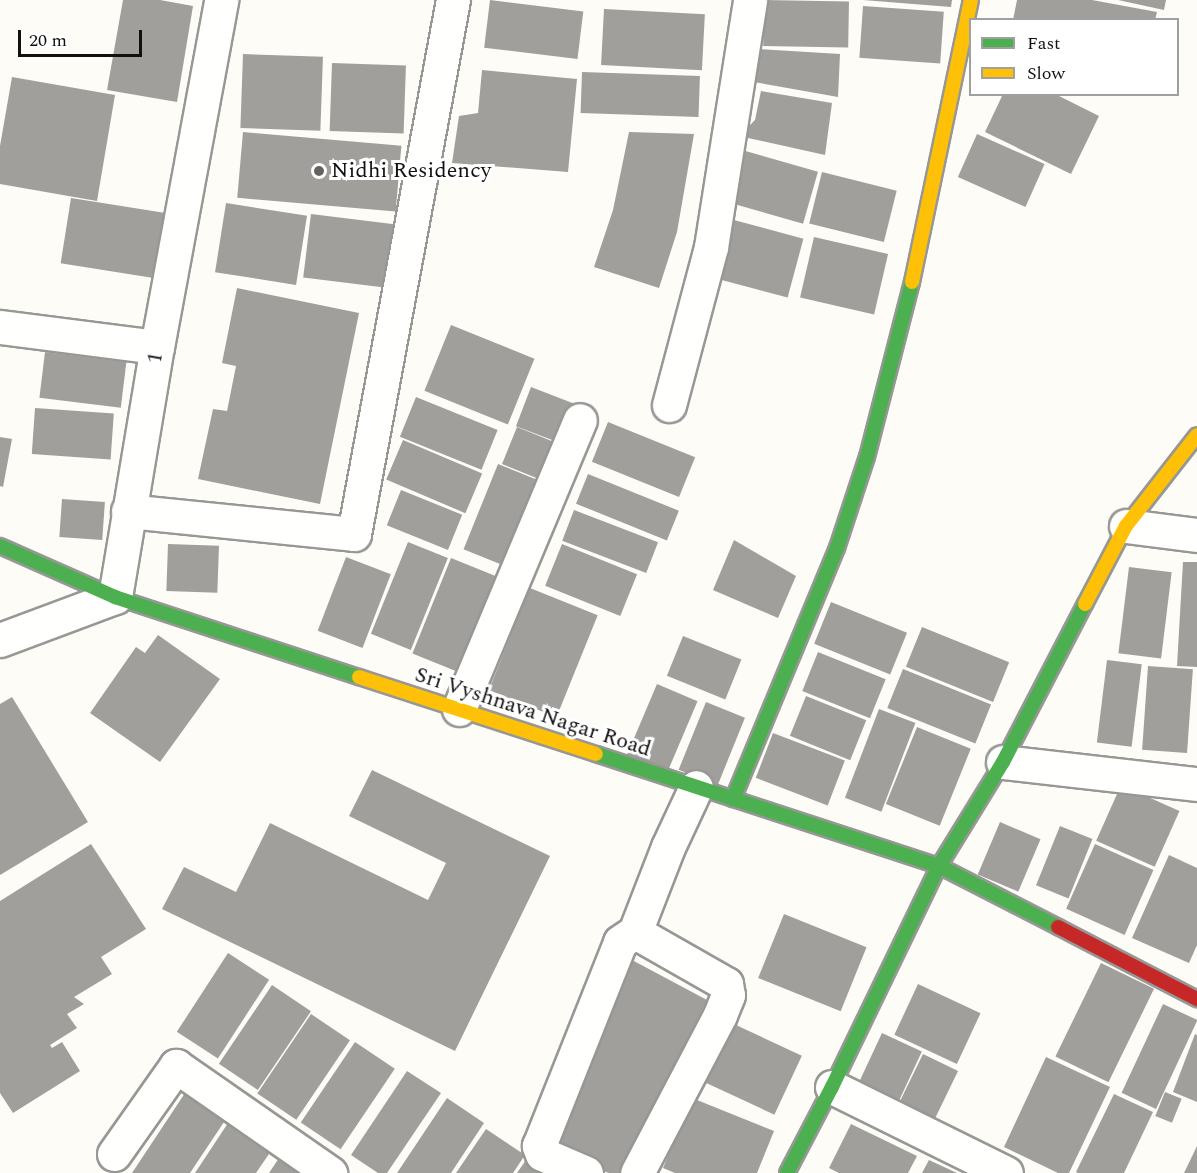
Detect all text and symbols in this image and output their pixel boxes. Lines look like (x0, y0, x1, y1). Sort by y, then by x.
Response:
scale bar (21, 18, 146, 56)
legend (969, 18, 1179, 96)
text: 20 m (29, 27, 67, 54)
text: Fast (1027, 30, 1060, 57)
text: Slow (1027, 60, 1065, 87)
place label: Nidhi Residency (331, 158, 491, 184)
marker: Nidhi Residency (312, 164, 326, 178)
street label: 1 (141, 350, 169, 366)
street label: Sri Vyshnava Nagar Road (412, 661, 654, 763)

